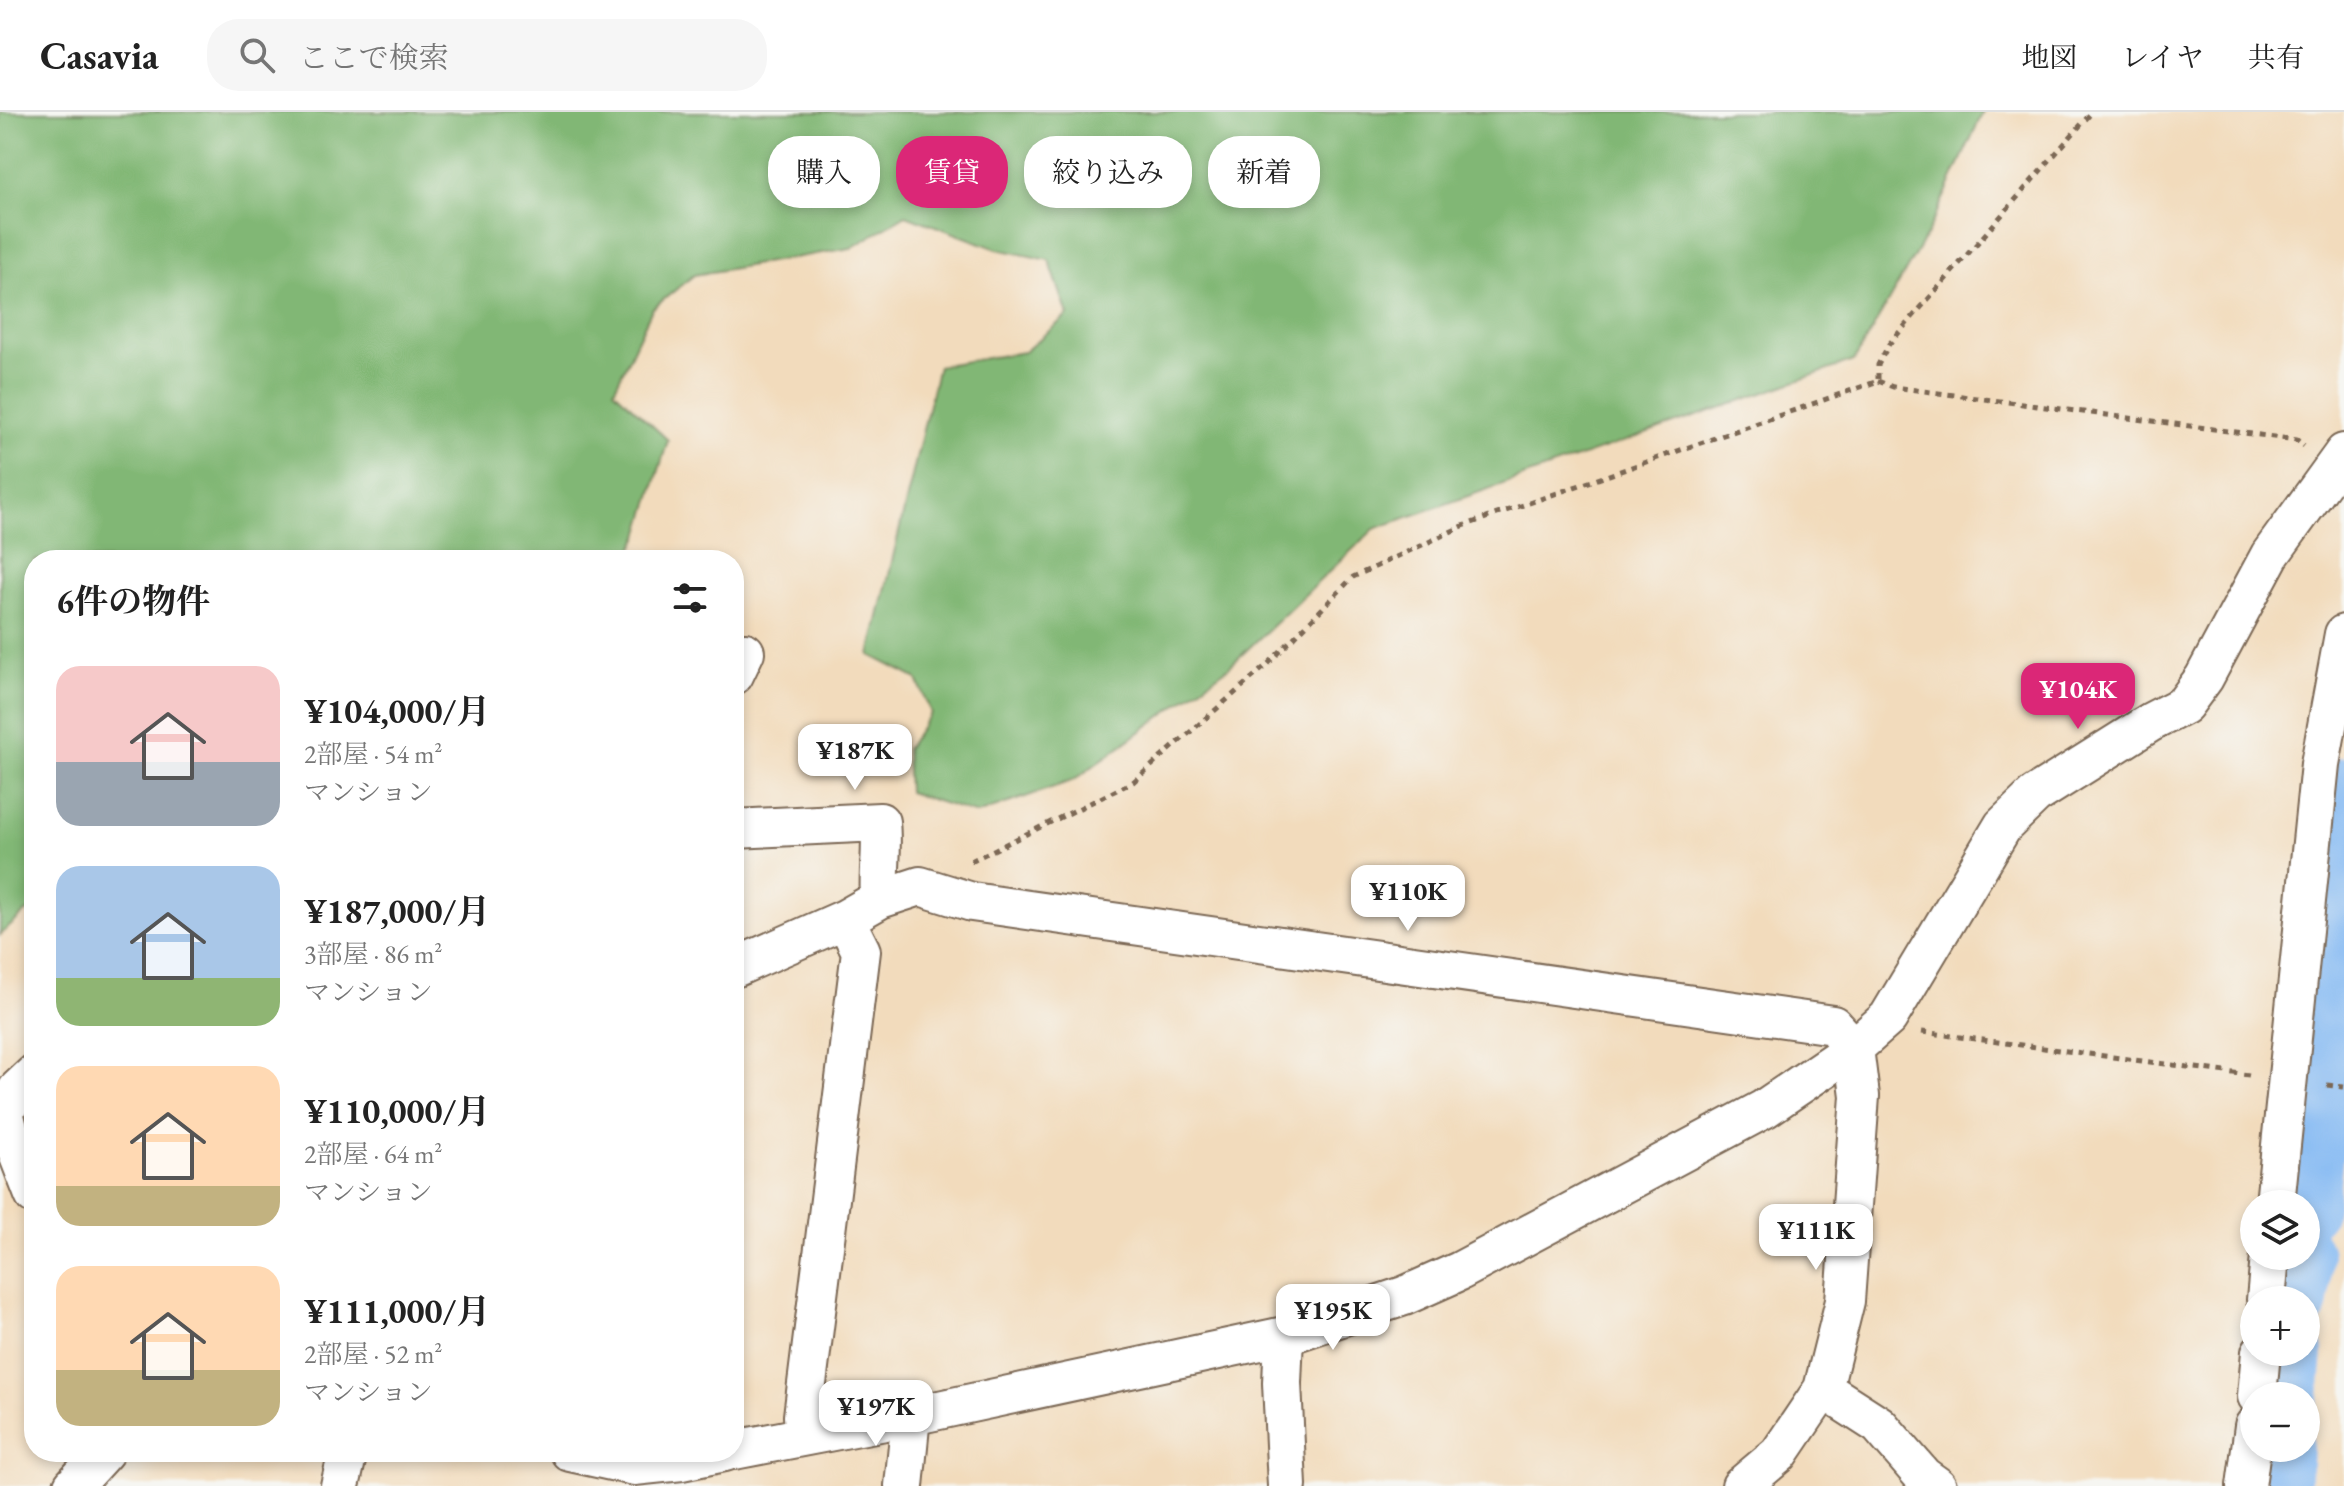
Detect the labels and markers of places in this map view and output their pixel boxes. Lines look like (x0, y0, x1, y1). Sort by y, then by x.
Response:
pin: ¥104K (2022, 663, 2134, 731)
pin: ¥187K (799, 724, 911, 792)
pin: ¥110K (1352, 865, 1464, 933)
pin: ¥111K (1760, 1204, 1872, 1272)
pin: ¥195K (1277, 1284, 1389, 1352)
pin: ¥197K (820, 1380, 932, 1448)

